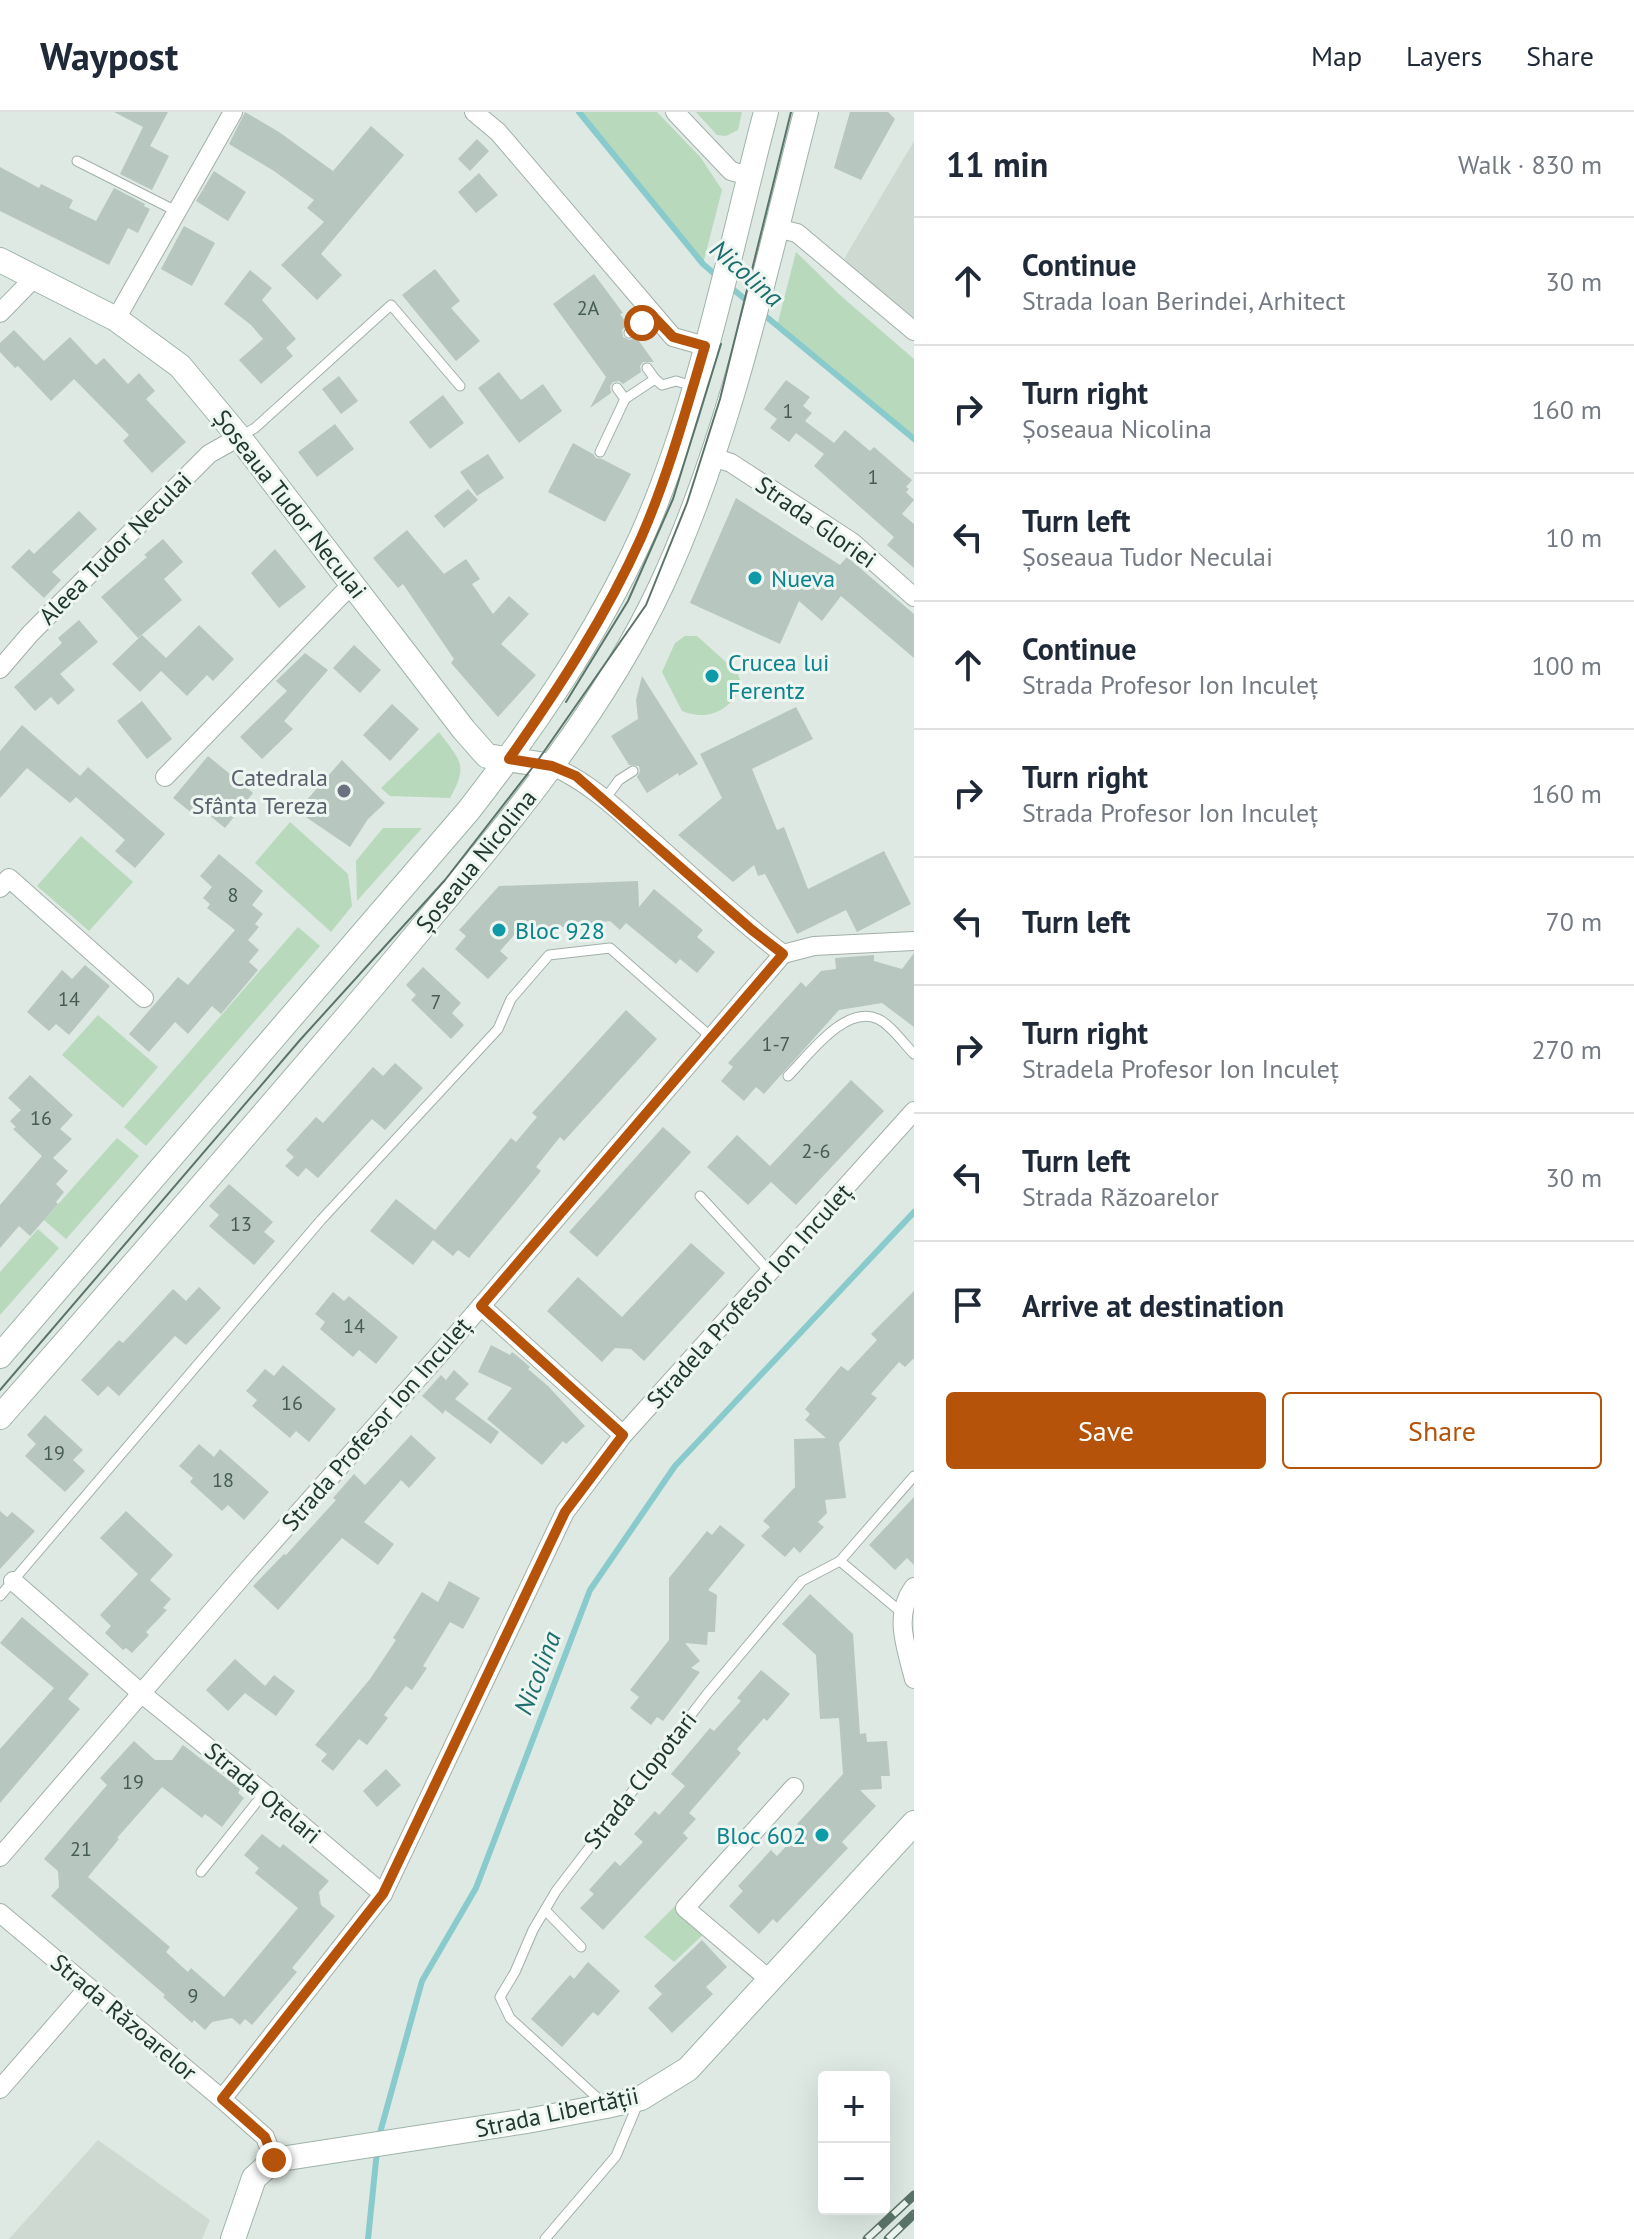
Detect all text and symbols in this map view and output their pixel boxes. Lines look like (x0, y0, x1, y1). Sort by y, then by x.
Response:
text: Waypost (40, 31, 178, 80)
text: Map (1311, 37, 1362, 74)
text: Layers (1406, 37, 1482, 74)
text: Share (1526, 37, 1594, 74)
text: 11 min (946, 142, 1048, 186)
text: Walk · 830 m (1458, 148, 1602, 181)
water label: Nicolina (704, 232, 791, 314)
text: Continue (1022, 245, 1136, 284)
icon: ahead (946, 259, 990, 303)
text: 30 m (1546, 265, 1602, 298)
text: Strada Ioan Berindei, Arhitect (1022, 284, 1346, 317)
house number: 2A (577, 295, 600, 321)
route start (624, 305, 660, 341)
text: Turn right (1022, 373, 1148, 412)
icon: right (946, 387, 990, 431)
text: 160 m (1531, 393, 1602, 426)
house number: 1 (783, 398, 793, 424)
street label: Șoseaua Tudor Neculai (206, 403, 374, 605)
text: Șoseaua Nicolina (1022, 412, 1212, 445)
house number: 1 (868, 464, 878, 490)
street label: Aleea Tudor Neculai (32, 465, 198, 631)
street label: Strada Gloriei (750, 469, 882, 575)
text: Turn left (1022, 501, 1130, 540)
icon: left (946, 515, 990, 559)
text: 10 m (1546, 521, 1602, 554)
text: Șoseaua Tudor Neculai (1022, 540, 1273, 573)
place label: Nueva (771, 563, 835, 594)
marker: Nueva (746, 569, 764, 587)
text: Continue (1022, 629, 1136, 668)
icon: ahead (946, 643, 990, 687)
place label: Crucea lui Ferentz (728, 647, 830, 706)
text: 100 m (1531, 649, 1602, 682)
marker: Crucea lui Ferentz (703, 667, 721, 685)
text: Strada Profesor Ion Inculeț (1022, 668, 1318, 701)
text: Turn right (1022, 757, 1148, 796)
place label: Catedrala Sfânta Tereza (192, 762, 328, 821)
icon: right (946, 771, 990, 815)
text: 160 m (1531, 777, 1602, 810)
marker: Catedrala Sfânta Tereza (335, 782, 353, 800)
street label: Șoseaua Nicolina (409, 783, 543, 939)
text: Strada Profesor Ion Inculeț (1022, 796, 1318, 829)
house number: 8 (228, 882, 238, 908)
icon: left (946, 899, 990, 943)
text: Turn left (1022, 902, 1130, 941)
text: 70 m (1546, 905, 1602, 938)
place label: Bloc 928 (515, 915, 605, 946)
marker: Bloc 928 (490, 921, 508, 939)
house number: 14 (58, 986, 80, 1012)
house number: 7 (431, 989, 441, 1015)
text: Turn right (1022, 1013, 1148, 1052)
icon: right (946, 1027, 990, 1071)
house number: 1-7 (762, 1031, 791, 1057)
text: 270 m (1531, 1033, 1602, 1066)
text: Stradela Profesor Ion Inculeț (1022, 1052, 1339, 1085)
house number: 16 (30, 1105, 52, 1131)
house number: 2-6 (802, 1138, 831, 1164)
text: Turn left (1022, 1141, 1130, 1180)
icon: left (946, 1155, 990, 1199)
text: 30 m (1546, 1161, 1602, 1194)
street label: Stradela Profesor Ion Inculeț (640, 1177, 858, 1415)
text: Strada Răzoarelor (1022, 1180, 1219, 1213)
house number: 13 (230, 1211, 252, 1237)
icon: arrive (946, 1283, 990, 1327)
text: Arrive at destination (1022, 1286, 1284, 1325)
street label: Strada Profesor Ion Inculeț (275, 1311, 477, 1537)
house number: 14 (343, 1313, 365, 1339)
house number: 16 (281, 1390, 303, 1416)
button: Save (946, 1392, 1266, 1469)
button: Share (1282, 1392, 1602, 1469)
house number: 19 (43, 1440, 65, 1466)
house number: 18 (212, 1467, 234, 1493)
water label: Nicolina (506, 1626, 568, 1719)
street label: Strada Clopotari (577, 1705, 703, 1855)
street label: Strada Oțelari (199, 1735, 327, 1851)
house number: 19 (122, 1769, 144, 1795)
place label: Bloc 602 (716, 1820, 806, 1851)
marker: Bloc 602 (813, 1826, 831, 1844)
house number: 21 (70, 1836, 92, 1862)
street label: Strada Răzoarelor (44, 1947, 204, 2087)
house number: 9 (188, 1983, 198, 2009)
map controls (818, 2071, 890, 2215)
button: + (818, 2071, 890, 2143)
street label: Strada Libertății (473, 2080, 641, 2144)
route end (256, 2142, 292, 2178)
button: − (818, 2143, 890, 2215)

